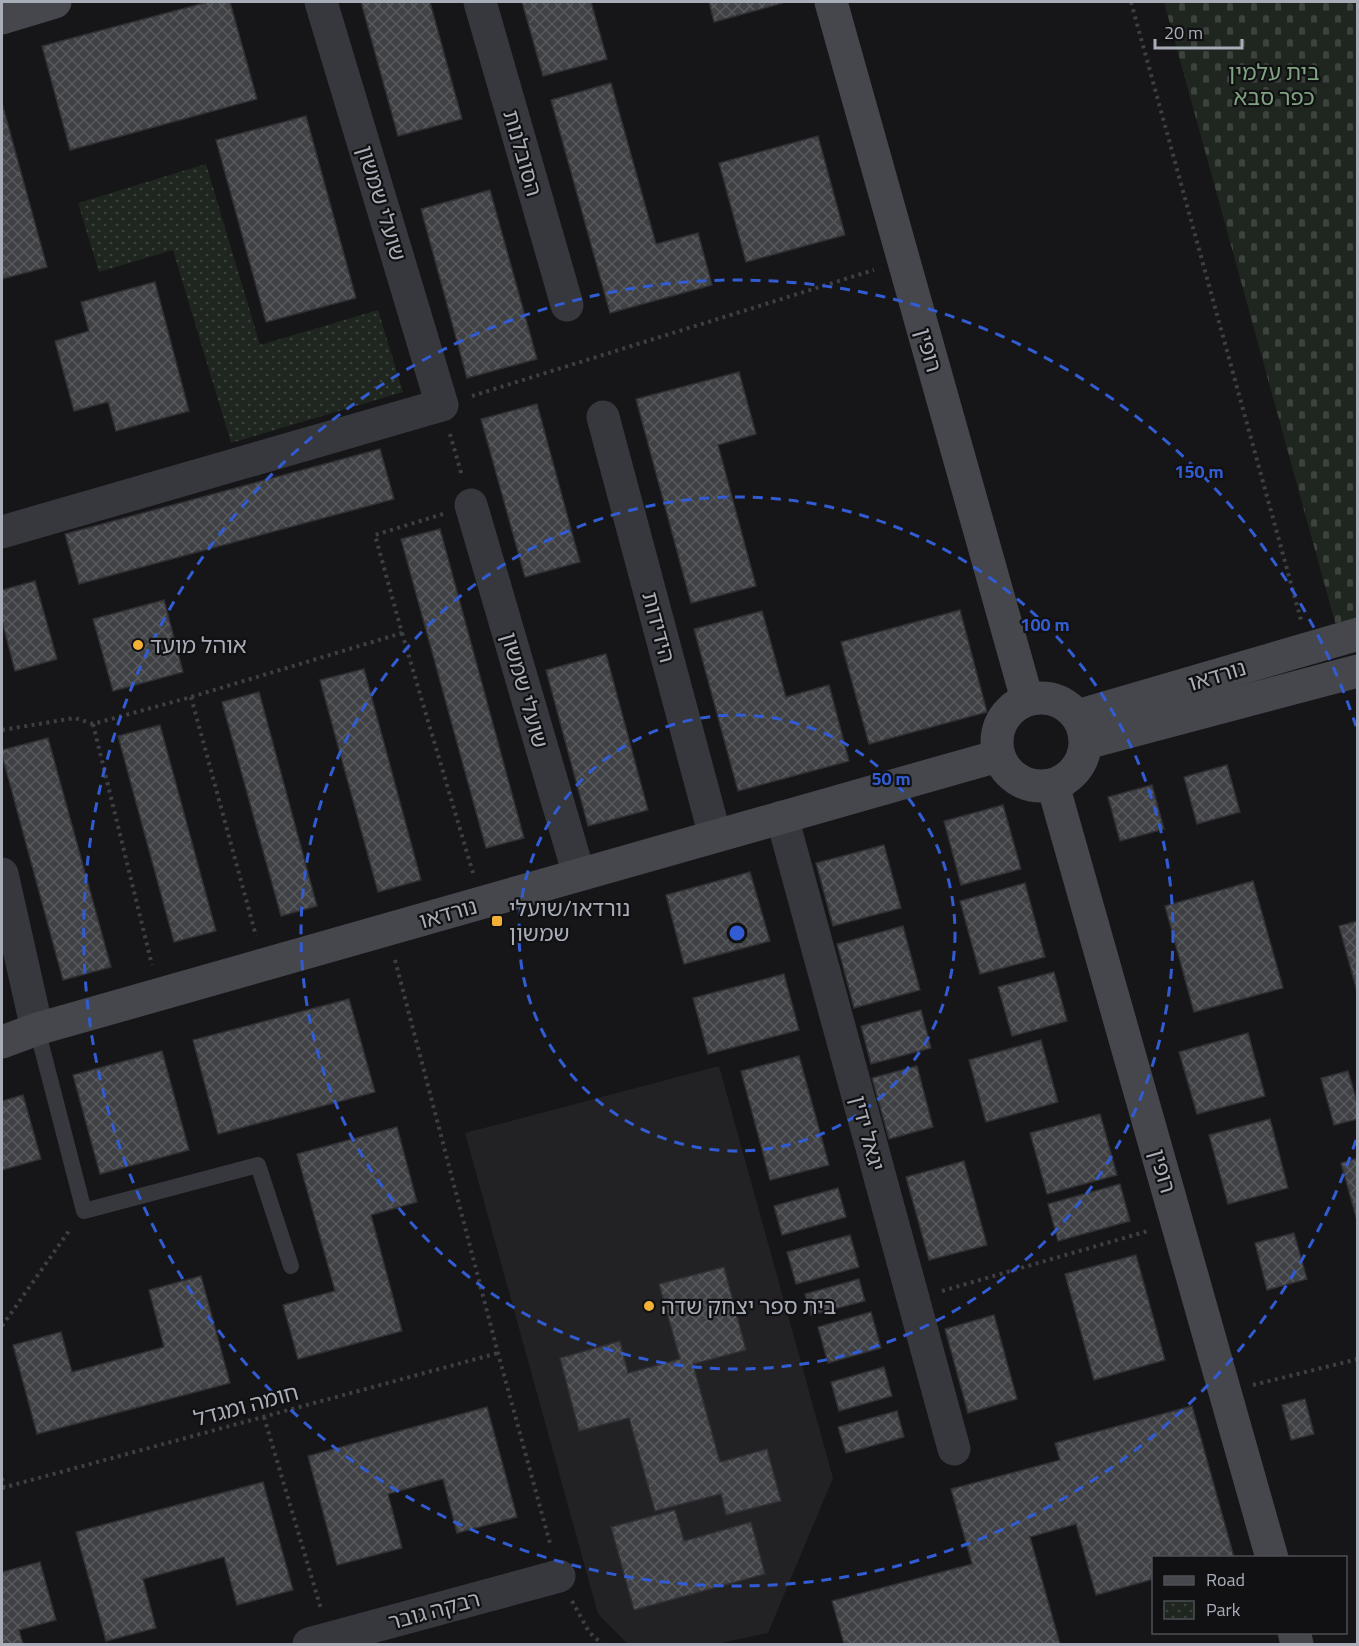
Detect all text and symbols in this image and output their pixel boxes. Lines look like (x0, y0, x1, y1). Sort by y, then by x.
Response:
scale bar (1155, 12, 1242, 50)
text: 20 m (1164, 19, 1203, 46)
park label: בית עלמין כפר סבא (1228, 55, 1320, 114)
street label: הסובלנות (494, 106, 552, 200)
street label: שועלי שמשון (348, 141, 416, 265)
street label: רופין (907, 324, 951, 376)
text: 150 m (1174, 458, 1224, 485)
street label: הידידות (633, 588, 685, 666)
text: 100 m (1020, 611, 1070, 638)
place label: אוהל מועד (150, 628, 247, 662)
street label: שועלי שמשון (492, 628, 558, 752)
marker: אוהל מועד (131, 638, 145, 652)
street label: נורדאו (1184, 650, 1250, 700)
text: 50 m (871, 765, 911, 792)
street label: נורדאו (415, 889, 481, 937)
place label: נורדאו/שועלי שמשון (509, 891, 630, 950)
marker: נורדאו/שועלי שמשון (490, 914, 504, 928)
centre of rings (727, 923, 747, 943)
street label: יגאל ידין (842, 1091, 894, 1175)
street label: רופין (1141, 1145, 1185, 1197)
place label: בית ספר יצחק שדה (661, 1289, 836, 1323)
marker: בית ספר יצחק שדה (642, 1299, 656, 1313)
street label: חומה ומגדל (190, 1375, 302, 1435)
legend (1152, 1556, 1347, 1634)
text: Road (1206, 1566, 1245, 1593)
street label: רבקה גובר (384, 1581, 484, 1639)
text: Park (1206, 1596, 1241, 1623)

